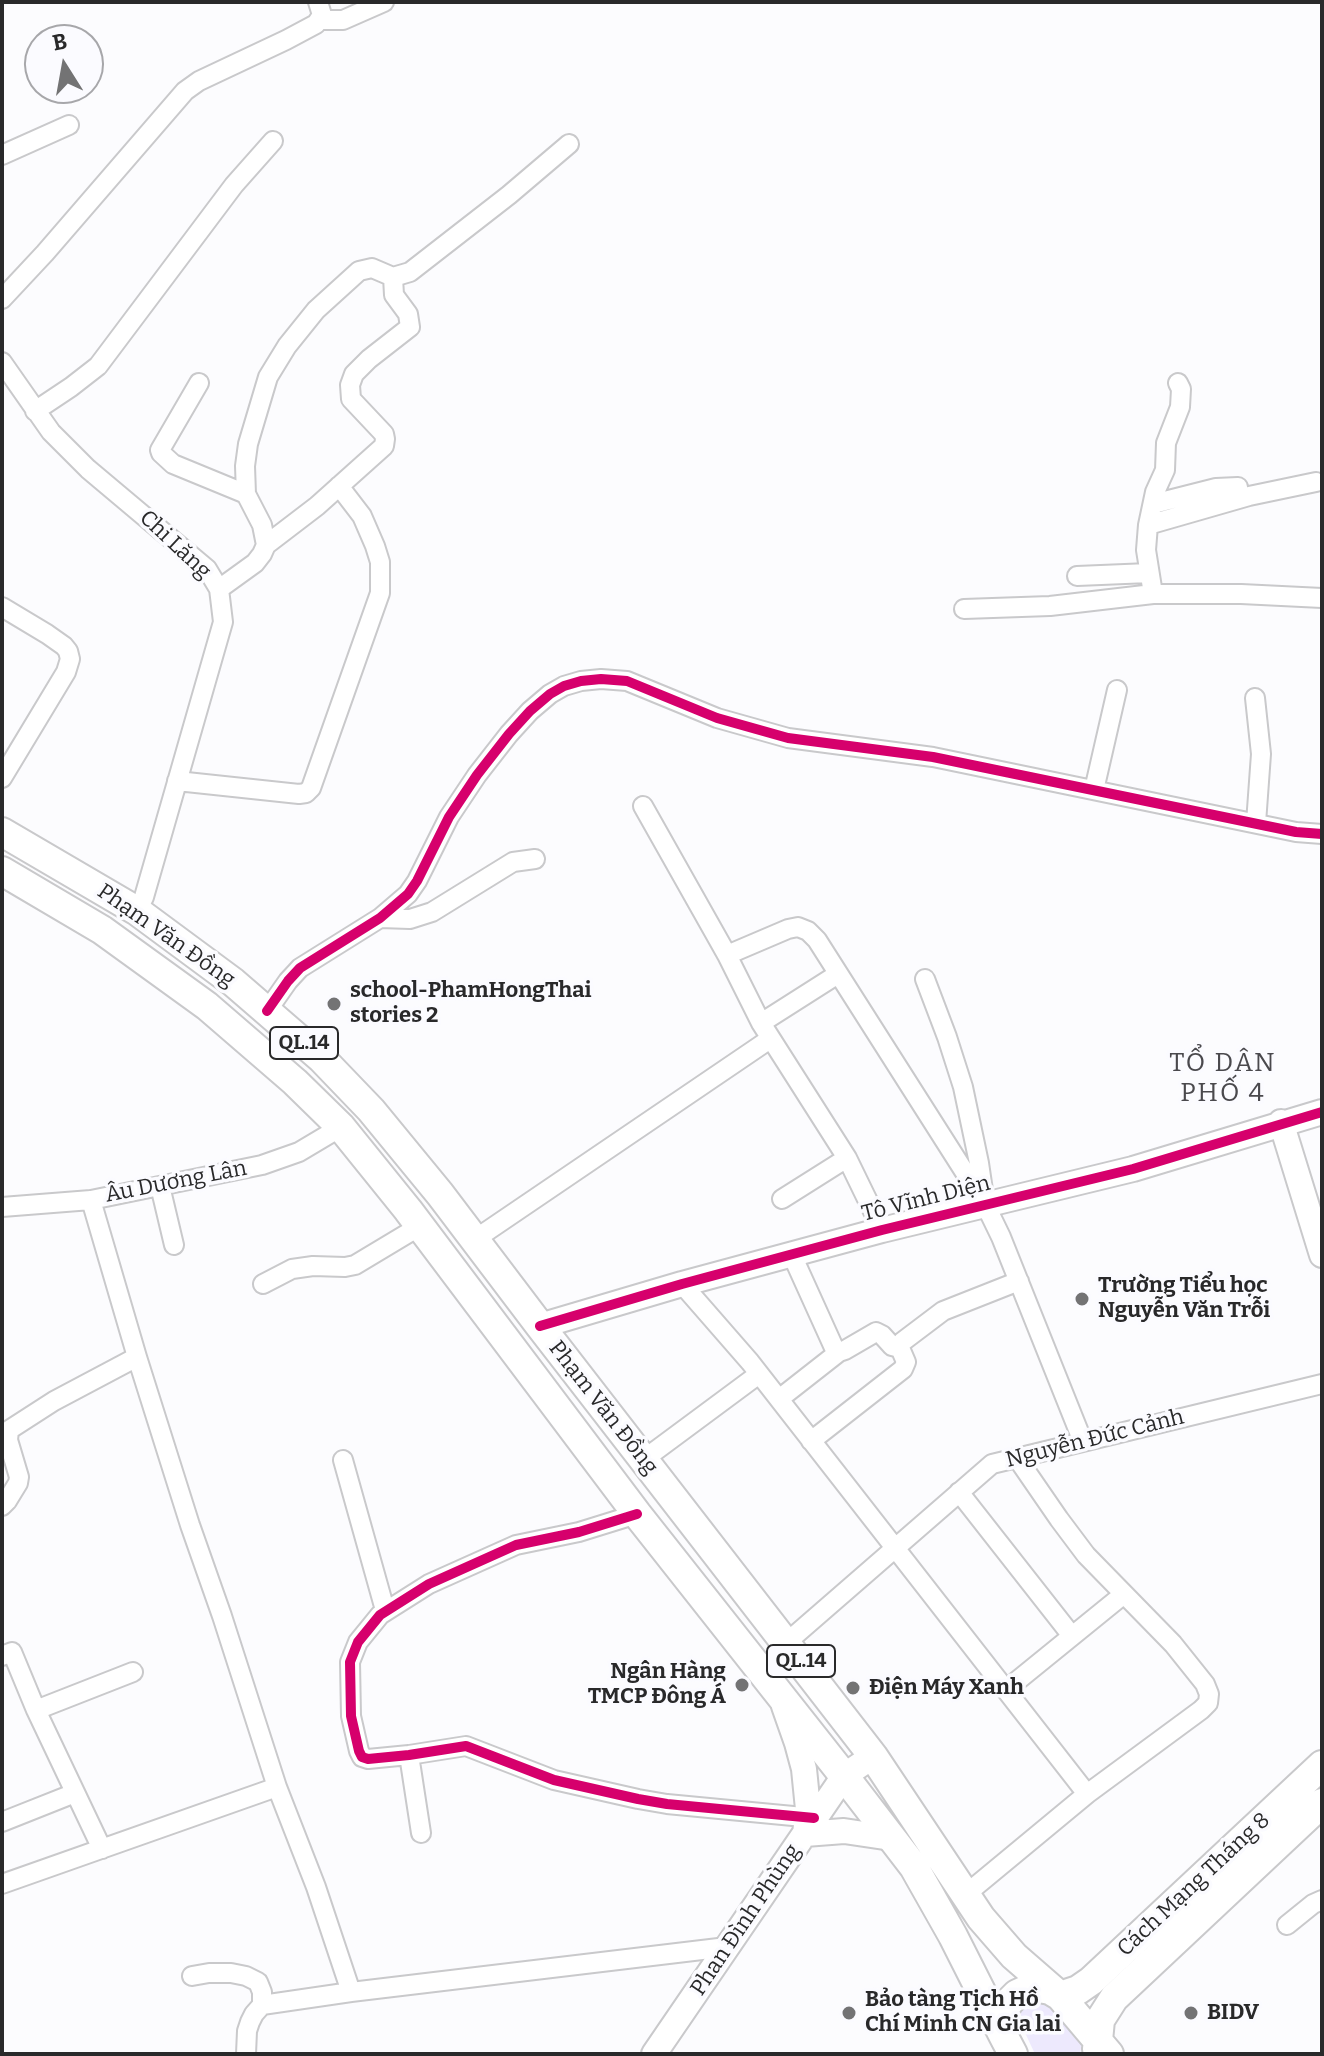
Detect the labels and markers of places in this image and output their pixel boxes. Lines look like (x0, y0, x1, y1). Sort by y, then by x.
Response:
place label: school-PhamHongThai stories 2 (350, 978, 592, 1030)
marker: school-PhamHongThai stories 2 (325, 995, 343, 1013)
place label: Trường Tiểu học Nguyễn Văn Trỗi (1098, 1273, 1270, 1324)
marker: Trường Tiểu học Nguyễn Văn Trỗi (1073, 1290, 1091, 1308)
place label: Ngân Hàng TMCP Đông Á (588, 1659, 726, 1710)
place label: Điện Máy Xanh (869, 1675, 1024, 1701)
marker: Ngân Hàng TMCP Đông Á (733, 1676, 751, 1694)
marker: Điện Máy Xanh (844, 1679, 862, 1697)
place label: Bảo tàng Tịch Hồ Chí Minh CN Gia lai (865, 1987, 1061, 2038)
place label: BIDV (1207, 2000, 1259, 2026)
marker: Bảo tàng Tịch Hồ Chí Minh CN Gia lai (840, 2004, 858, 2022)
marker: BIDV (1182, 2004, 1200, 2022)

